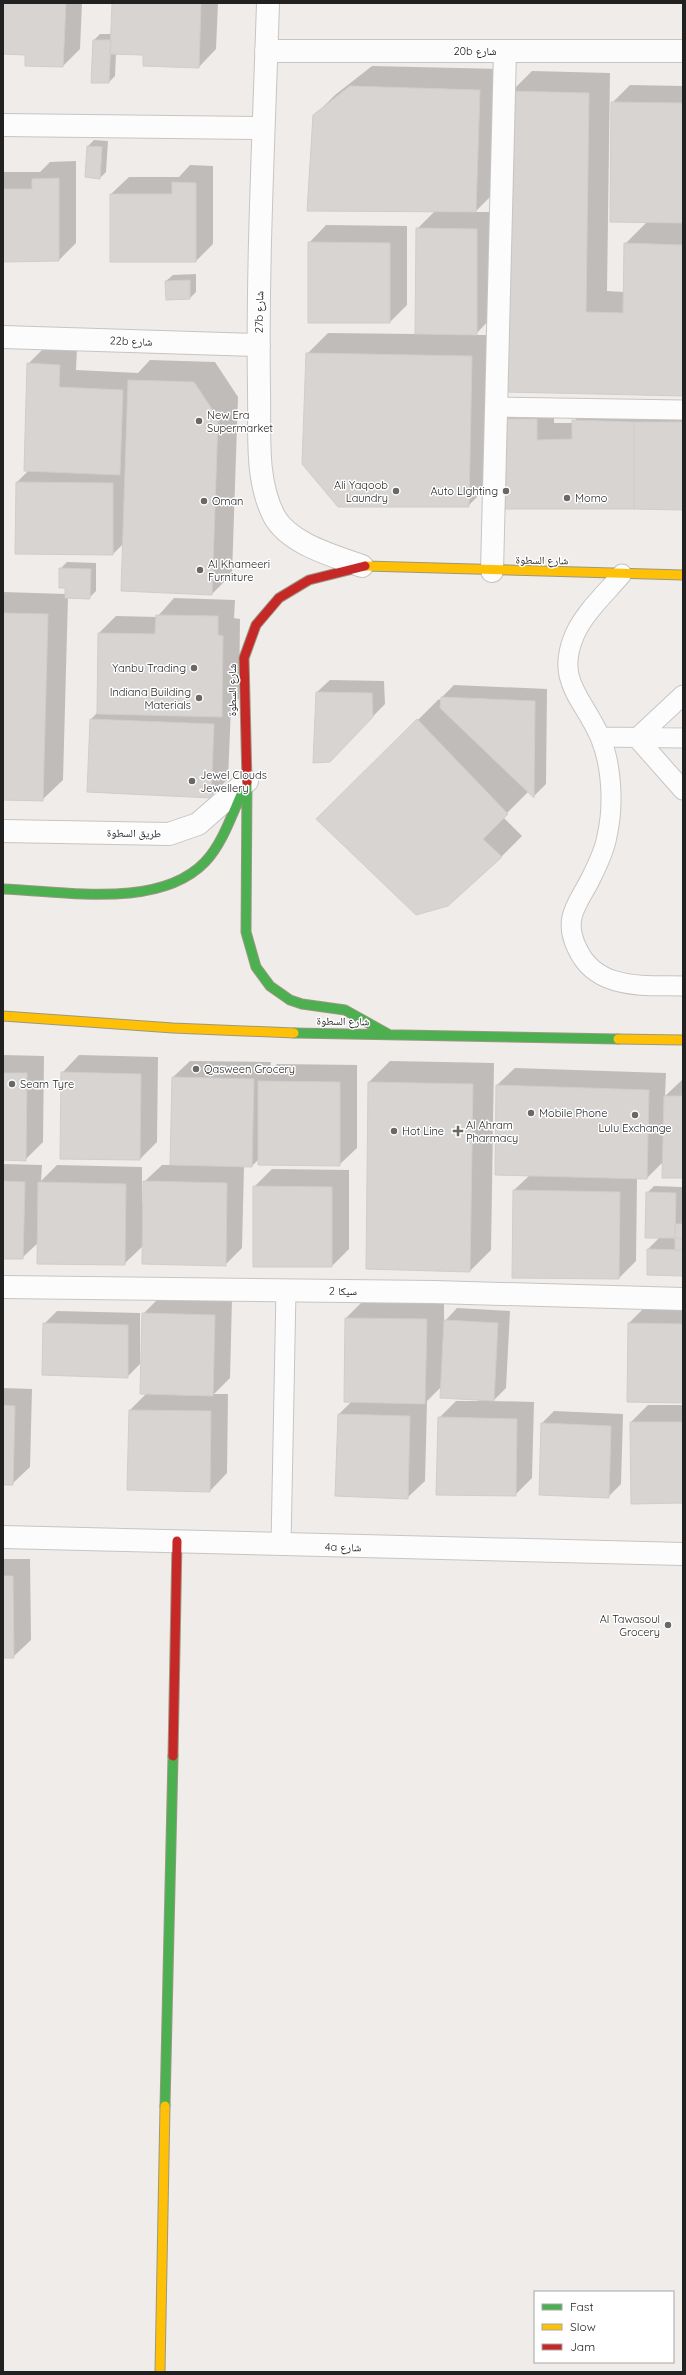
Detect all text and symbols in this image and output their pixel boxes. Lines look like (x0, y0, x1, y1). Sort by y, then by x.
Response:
street label: 20b شارع (453, 44, 497, 58)
street label: 27b شارع (252, 291, 266, 333)
street label: 22b شارع (109, 333, 153, 349)
place label: New Era Supermarket (207, 408, 273, 435)
marker: New Era Supermarket (194, 416, 204, 426)
place label: Ali Yaqoob Laundry (334, 478, 388, 505)
place label: Auto LIghting (430, 484, 498, 498)
marker: Ali Yaqoob Laundry (391, 486, 401, 496)
marker: Auto LIghting (501, 486, 511, 496)
place label: Momo (575, 491, 608, 505)
marker: Momo (562, 493, 572, 503)
place label: Oman (212, 494, 243, 508)
marker: Oman (199, 496, 209, 506)
street label: شارع السطوة (516, 553, 568, 567)
place label: Al Khameeri Furniture (208, 557, 270, 584)
marker: Al Khameeri Furniture (195, 565, 205, 575)
place label: Yanbu Trading (112, 661, 186, 675)
marker: Yanbu Trading (189, 663, 199, 673)
street label: شارع السطوة (225, 664, 239, 716)
place label: Indiana Building Materials (110, 685, 191, 712)
marker: Indiana Building Materials (194, 693, 204, 703)
place label: Jewel Clouds Jewellery (200, 768, 267, 795)
marker: Jewel Clouds Jewellery (187, 776, 197, 786)
street label: طريق السطوة (107, 826, 161, 840)
street label: شارع السطوة (317, 1014, 369, 1028)
place label: Qasween Grocery (204, 1062, 295, 1076)
marker: Qasween Grocery (191, 1064, 201, 1074)
place label: Seam Tyre (20, 1077, 74, 1091)
marker: Seam Tyre (7, 1079, 17, 1089)
place label: Mobile Phone (539, 1106, 607, 1120)
marker: Mobile Phone (526, 1108, 536, 1118)
marker: Lulu Exchange (630, 1110, 640, 1120)
place label: Al Ahram Pharmacy (466, 1118, 518, 1145)
place label: Lulu Exchange (598, 1121, 672, 1135)
place label: Hot Line (402, 1124, 444, 1138)
marker: Hot Line (389, 1126, 399, 1136)
marker: Al Ahram Pharmacy (453, 1126, 463, 1136)
street label: سيكا 2 (329, 1284, 357, 1298)
street label: 4a شارع (325, 1540, 361, 1554)
place label: Al Tawasoul Grocery (600, 1612, 660, 1639)
marker: Al Tawasoul Grocery (663, 1620, 673, 1630)
legend (534, 2291, 674, 2363)
text: Fast (570, 2299, 594, 2314)
text: Slow (570, 2319, 596, 2334)
text: Jam (570, 2339, 595, 2354)

